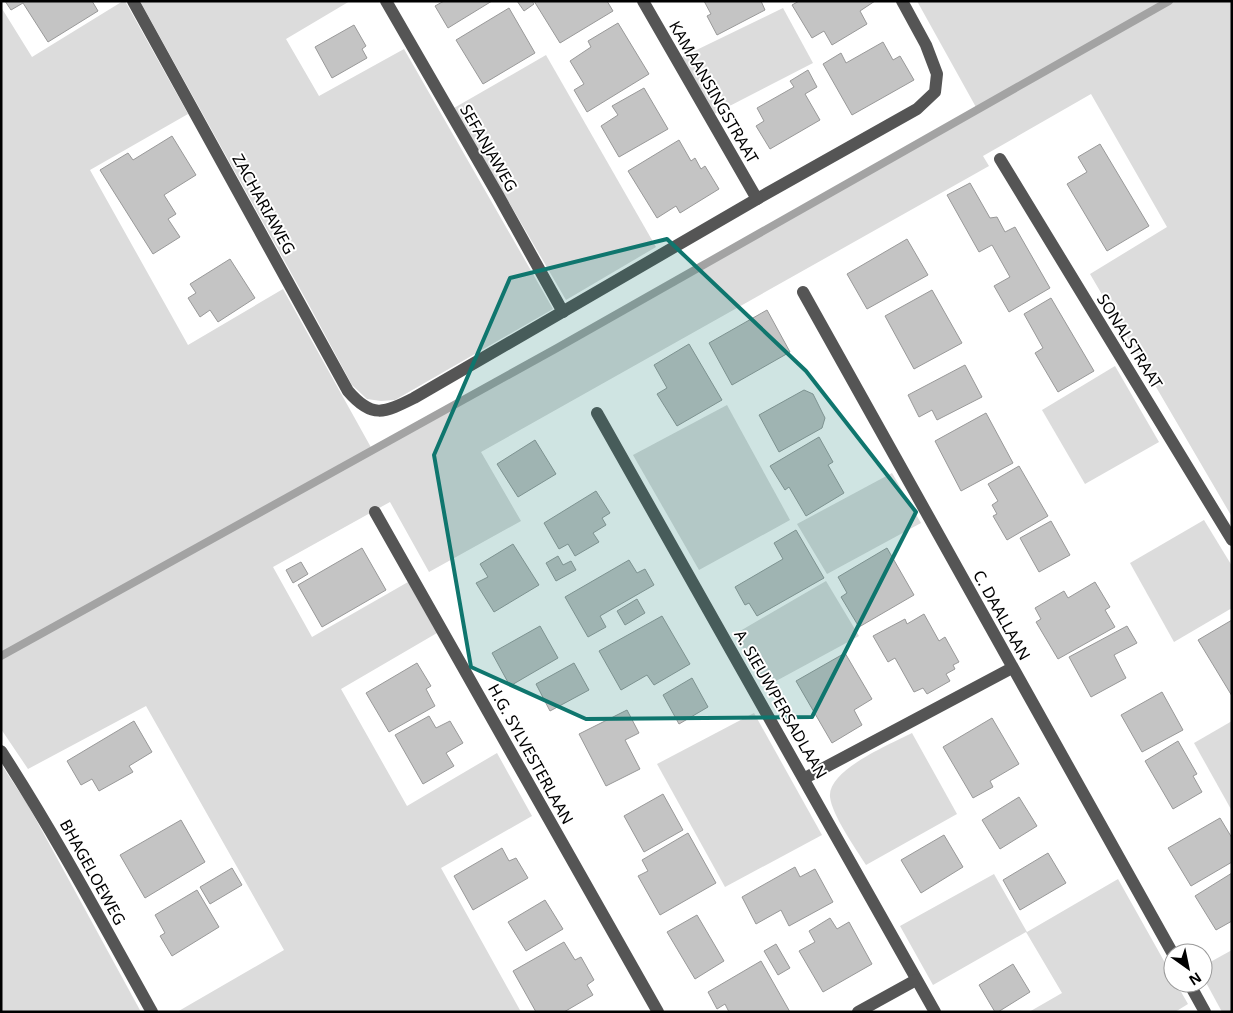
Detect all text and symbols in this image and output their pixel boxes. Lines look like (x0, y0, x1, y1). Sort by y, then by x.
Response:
street label: KAMAANSINGSTRAAT (664, 17, 764, 167)
street label: SEFANJAWEG (455, 100, 523, 196)
street label: ZACHARIAWEG (227, 150, 301, 258)
street label: SONALSTRAAT (1092, 289, 1168, 393)
street label: C. DAALLAAN (968, 566, 1036, 664)
street label: A. SIEUWPERSADLAAN (729, 626, 833, 782)
street label: H.G. SYLVESTERLAAN (483, 680, 579, 828)
street label: BHAGELOEWEG (55, 815, 131, 929)
north arrow (1163, 943, 1213, 993)
text: N (1185, 968, 1205, 990)

